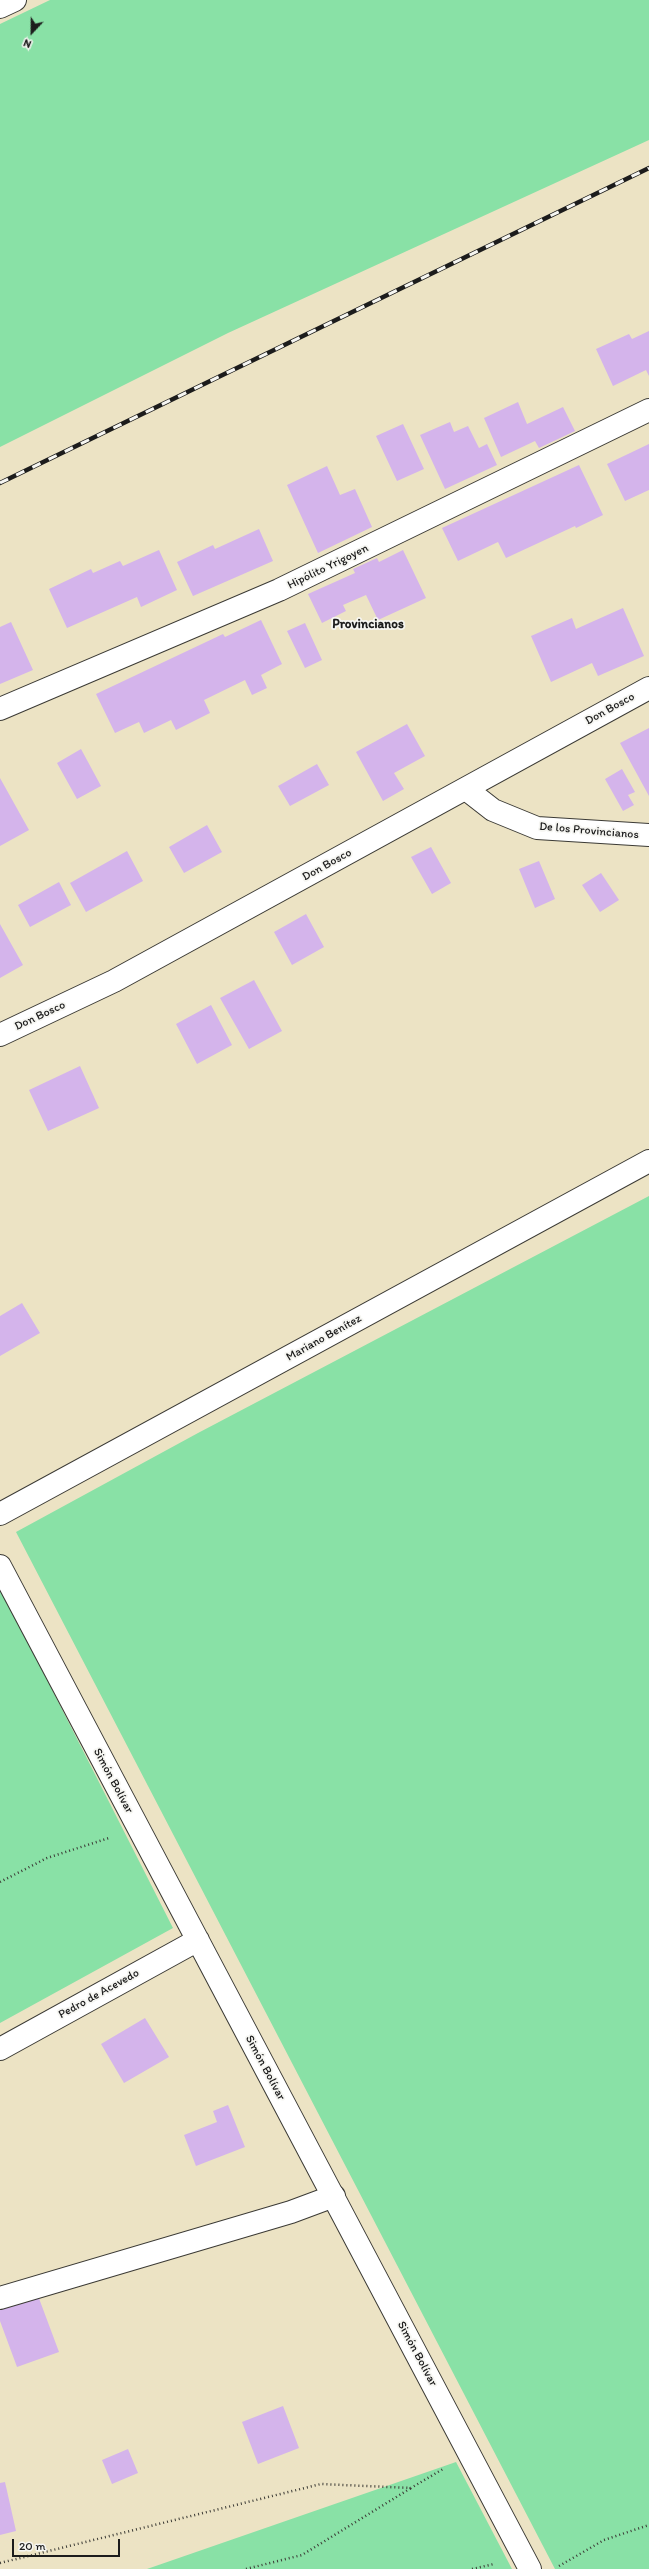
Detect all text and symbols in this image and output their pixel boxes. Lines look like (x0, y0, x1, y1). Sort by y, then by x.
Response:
north arrow (12, 12, 52, 52)
text: N (21, 36, 33, 51)
street label: Hipólito Yrigoyen (285, 541, 371, 593)
district label: Provincianos (332, 617, 404, 633)
street label: Don Bosco (583, 690, 637, 728)
street label: De los Provincianos (539, 819, 639, 843)
street label: Don Bosco (300, 846, 354, 884)
street label: Don Bosco (12, 998, 68, 1034)
street label: Mariano Benítez (284, 1311, 364, 1365)
street label: Simón Bolívar (90, 1746, 136, 1816)
street label: Pedro de Acevedo (56, 1966, 142, 2022)
street label: Simón Bolívar (242, 2033, 288, 2103)
street label: Simón Bolívar (394, 2319, 440, 2389)
scale bar (14, 2531, 122, 2557)
text: 20 m (19, 2539, 46, 2553)

